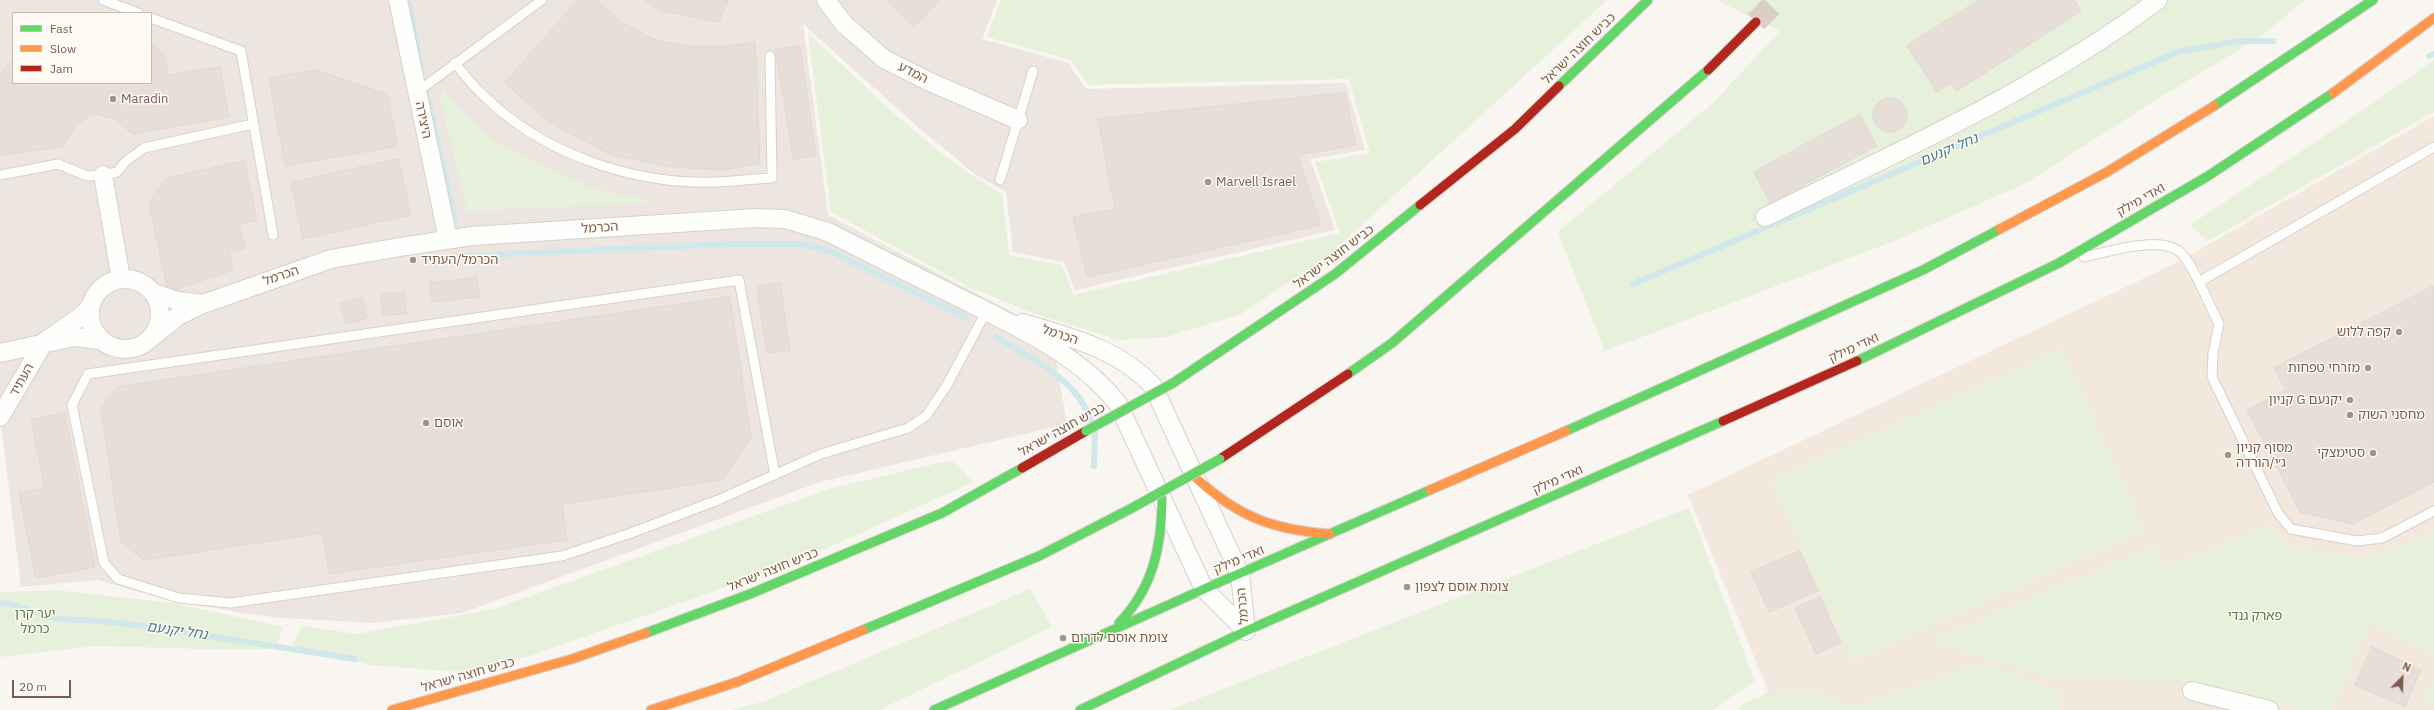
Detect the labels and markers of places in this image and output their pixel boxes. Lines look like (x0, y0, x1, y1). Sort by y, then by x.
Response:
place label: Maradin (121, 91, 168, 107)
marker: Maradin (108, 94, 118, 104)
place label: Marvell Israel (1216, 174, 1296, 190)
marker: Marvell Israel (1203, 177, 1213, 187)
place label: הכרמל/העתיד (421, 252, 498, 268)
marker: הכרמל/העתיד (408, 255, 418, 265)
place label: קפה ללוש (2337, 324, 2391, 340)
marker: קפה ללוש (2394, 327, 2404, 337)
place label: מזרחי טפחות (2288, 360, 2360, 376)
marker: מזרחי טפחות (2363, 363, 2373, 373)
place label: קניון G יקנעם (2268, 392, 2342, 408)
marker: קניון G יקנעם (2345, 395, 2355, 405)
place label: מחסני השוק (2358, 407, 2425, 423)
marker: מחסני השוק (2345, 410, 2355, 420)
place label: אוסם (434, 415, 463, 431)
marker: אוסם (421, 418, 431, 428)
place label: מסוף קניון ג׳י/הורדה (2236, 440, 2293, 471)
place label: סטימצקי (2317, 445, 2365, 461)
marker: סטימצקי (2368, 448, 2378, 458)
marker: מסוף קניון ג׳י/הורדה (2223, 450, 2233, 460)
place label: צומת אוסם לצפון (1415, 579, 1509, 595)
marker: צומת אוסם לצפון (1402, 582, 1412, 592)
place label: צומת אוסם לדרום (1071, 630, 1168, 646)
marker: צומת אוסם לדרום (1058, 633, 1068, 643)

